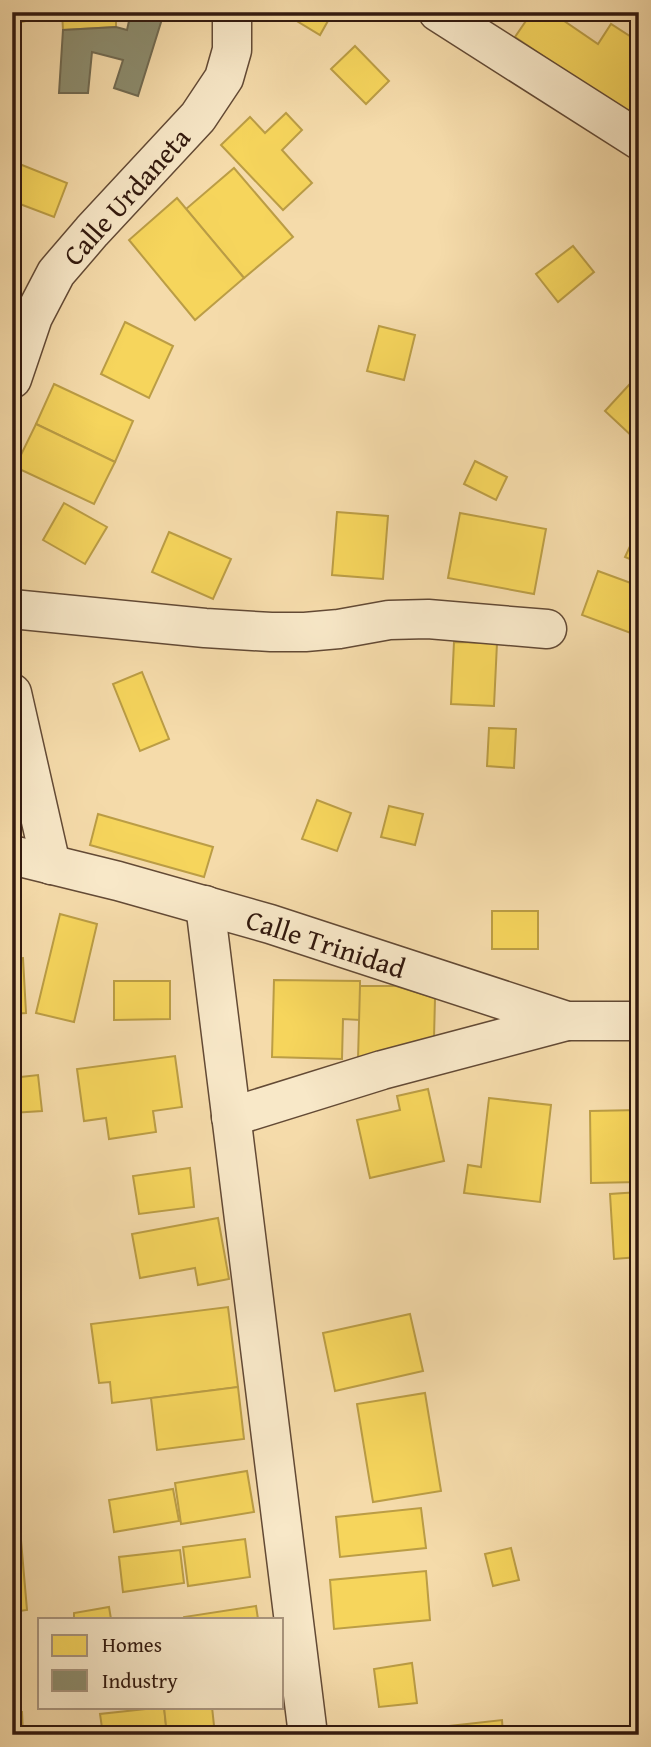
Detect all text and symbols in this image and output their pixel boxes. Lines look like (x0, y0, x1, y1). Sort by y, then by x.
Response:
street label: Calle Urdaneta (53, 117, 200, 274)
street label: Calle Trinidad (241, 898, 411, 988)
legend (38, 1618, 284, 1708)
text: Homes (102, 1629, 162, 1660)
text: Industry (102, 1665, 178, 1696)

